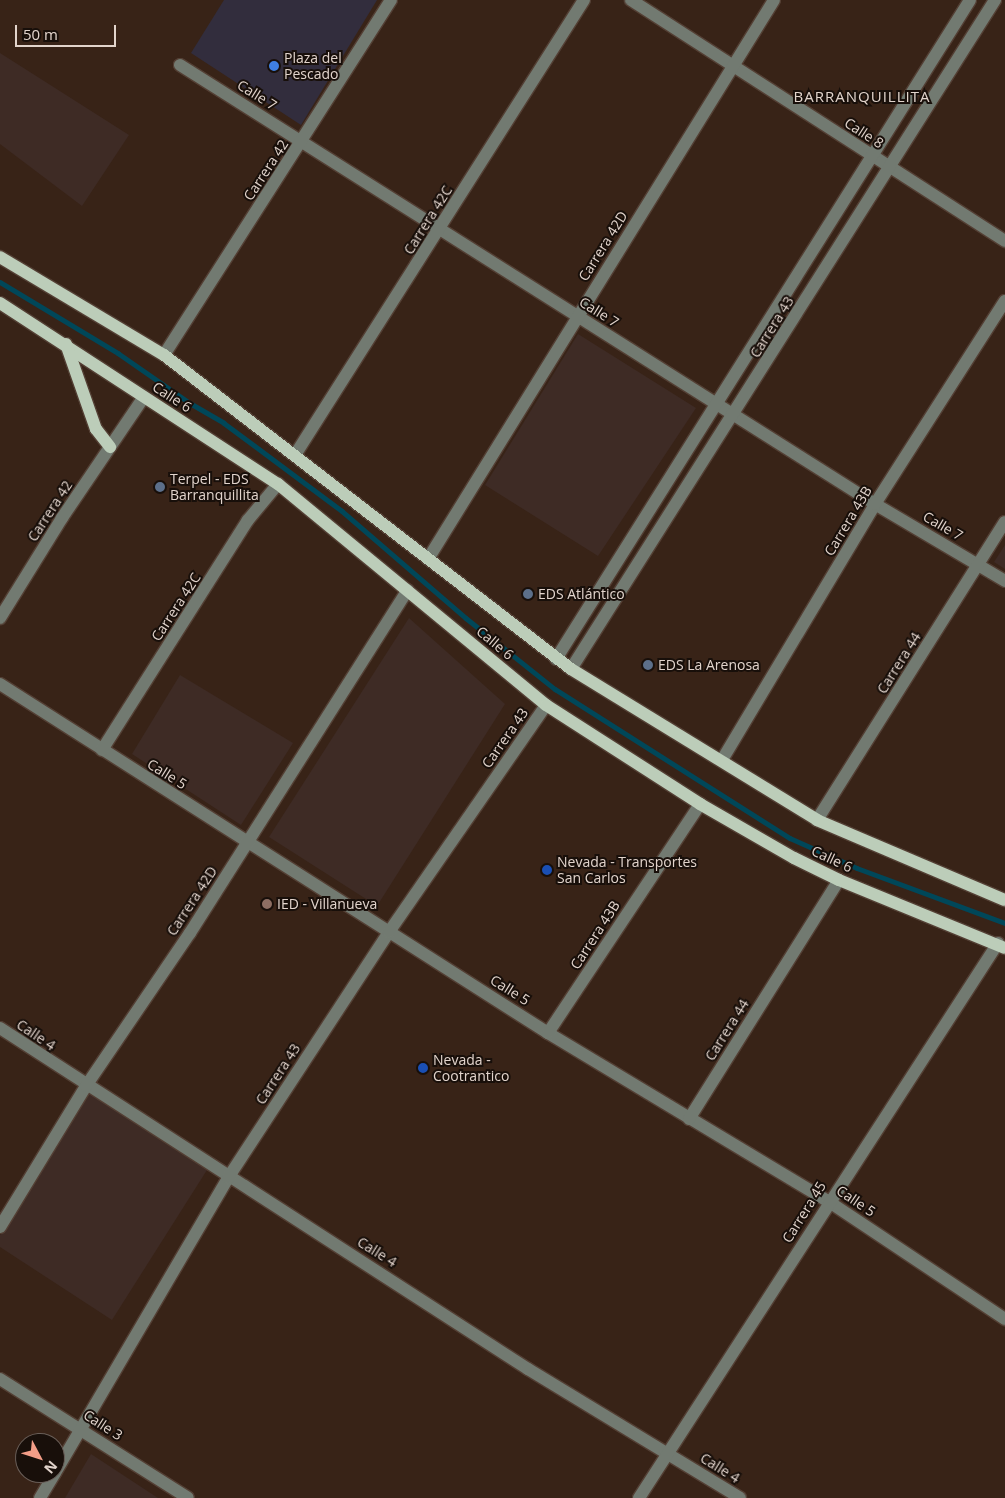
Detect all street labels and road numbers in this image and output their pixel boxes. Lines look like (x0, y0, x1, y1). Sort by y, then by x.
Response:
street label: Calle 7 (234, 76, 280, 114)
street label: Calle 8 (841, 114, 887, 152)
street label: Carrera 42 (240, 136, 292, 204)
street label: Carrera 42C (400, 183, 456, 257)
street label: Carrera 42D (575, 208, 631, 284)
street label: Calle 7 (576, 293, 622, 331)
street label: Carrera 43 (747, 293, 797, 361)
street label: Calle 6 (149, 378, 195, 416)
street label: Carrera 42 (24, 477, 76, 545)
street label: Carrera 43B (821, 483, 875, 559)
street label: Calle 7 (920, 508, 966, 544)
street label: Carrera 42C (148, 570, 204, 644)
street label: Calle 6 (473, 623, 517, 663)
street label: Carrera 44 (874, 629, 924, 697)
street label: Carrera 43 (478, 705, 532, 771)
street label: Calle 5 (144, 755, 190, 793)
street label: Calle 6 (809, 842, 855, 876)
street label: Carrera 42D (163, 863, 221, 939)
street label: Carrera 43B (567, 898, 623, 972)
street label: Calle 5 (487, 971, 533, 1009)
street label: Carrera 44 (702, 996, 752, 1064)
street label: Calle 4 (13, 1016, 59, 1054)
street label: Carrera 43 (252, 1040, 304, 1108)
street label: Carrera 45 (779, 1178, 829, 1246)
street label: Calle 5 (833, 1182, 879, 1220)
street label: Calle 4 (354, 1233, 400, 1271)
street label: Calle 3 (80, 1406, 126, 1444)
street label: Calle 4 (697, 1449, 743, 1487)

